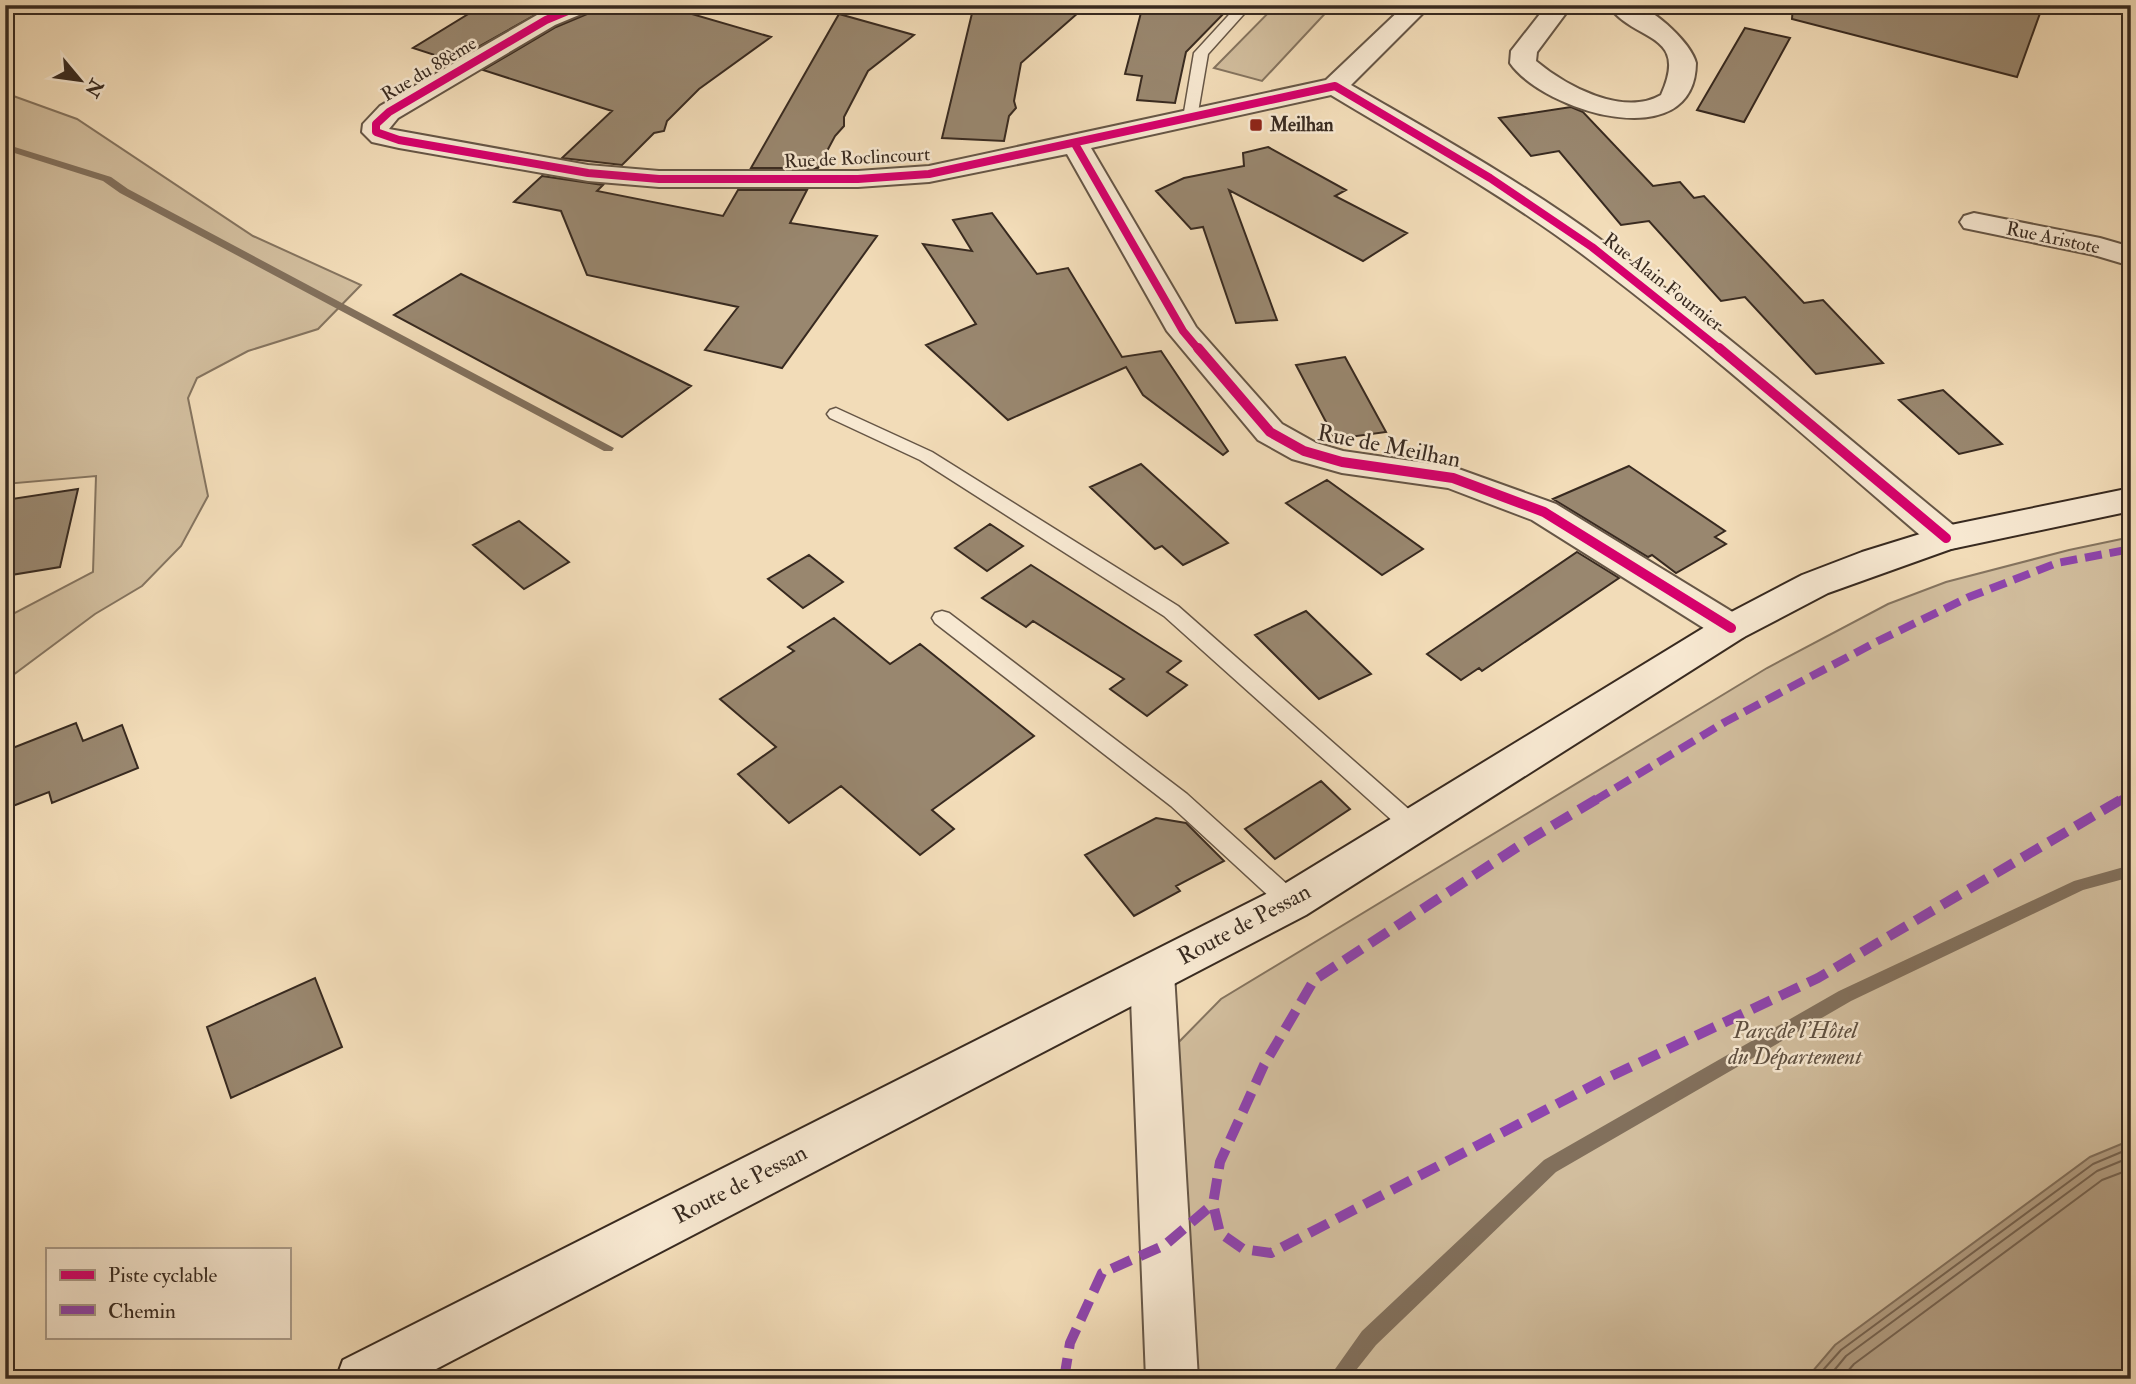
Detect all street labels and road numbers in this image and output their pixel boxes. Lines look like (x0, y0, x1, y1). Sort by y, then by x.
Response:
street label: Rue du 88ème (377, 31, 481, 107)
street label: Rue de Roclincourt (783, 142, 931, 174)
street label: Rue Aristote (2004, 216, 2102, 260)
street label: Rue Alain Fournier (1598, 228, 1728, 336)
street label: Rue de Meilhan (1315, 418, 1463, 474)
street label: Route de Pessan (1173, 877, 1316, 971)
street label: Route de Pessan (668, 1138, 812, 1230)

